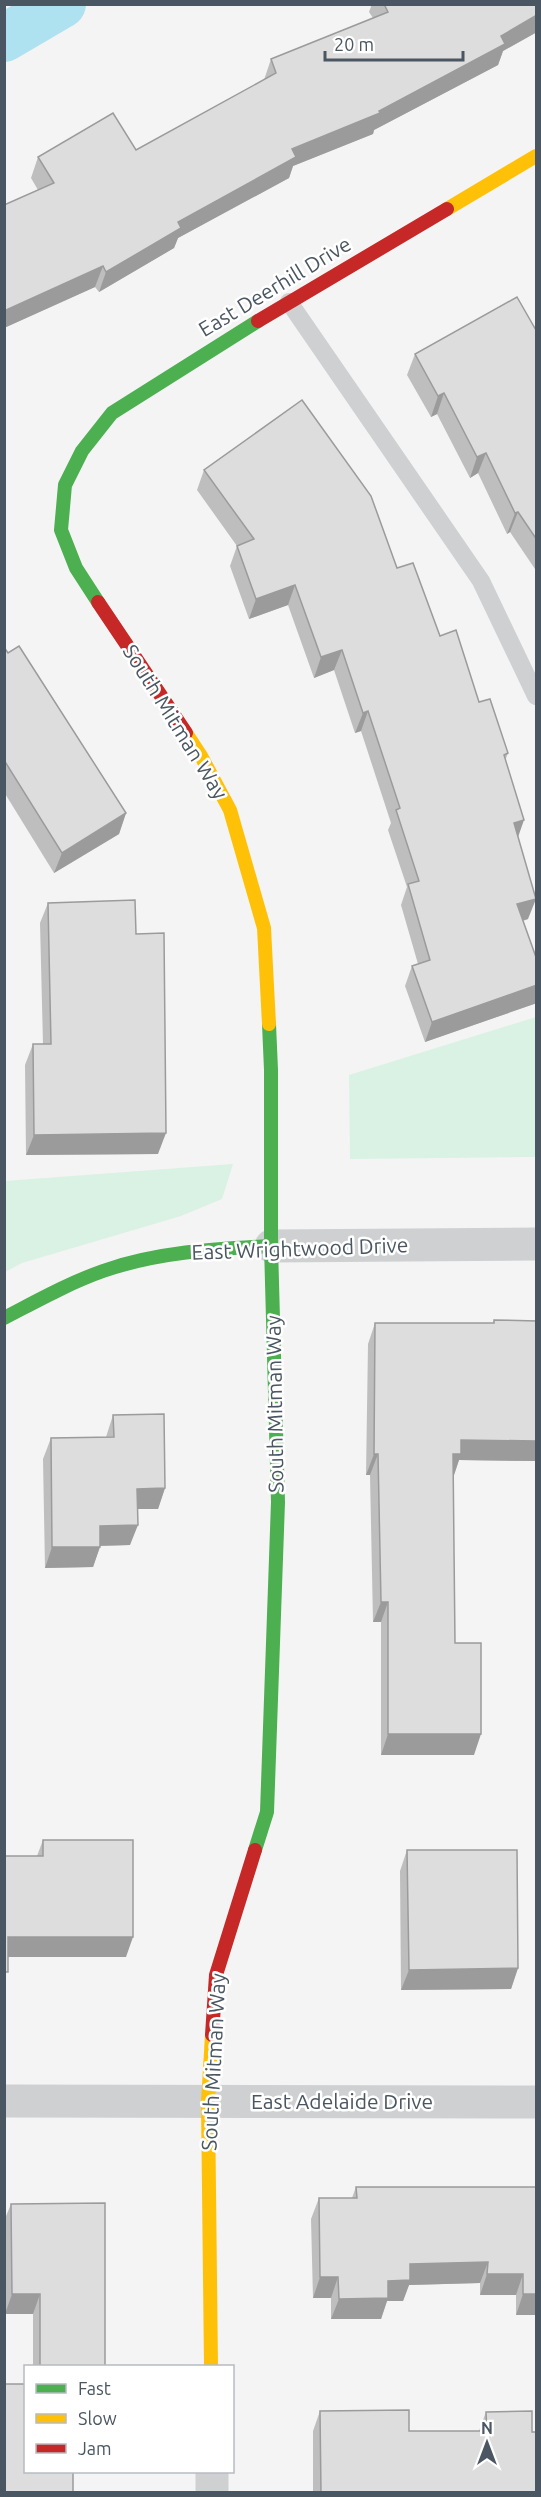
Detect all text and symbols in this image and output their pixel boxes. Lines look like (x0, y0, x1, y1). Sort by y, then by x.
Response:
scale bar (325, 24, 463, 62)
text: 20 m (334, 34, 374, 54)
street label: East Deerhill Drive (194, 231, 355, 341)
street label: South Mitman Way (119, 640, 233, 803)
street label: East Wrightwood Drive (191, 1232, 409, 1264)
street label: South Mitman Way (260, 1315, 288, 1493)
street label: South Mitman Way (196, 1973, 230, 2151)
street label: East Adelaide Drive (251, 2089, 433, 2113)
legend (24, 2365, 234, 2473)
text: Fast (78, 2378, 111, 2398)
text: Slow (78, 2408, 117, 2428)
north arrow (457, 2413, 517, 2473)
text: N (481, 2419, 493, 2437)
text: Jam (78, 2438, 112, 2458)

